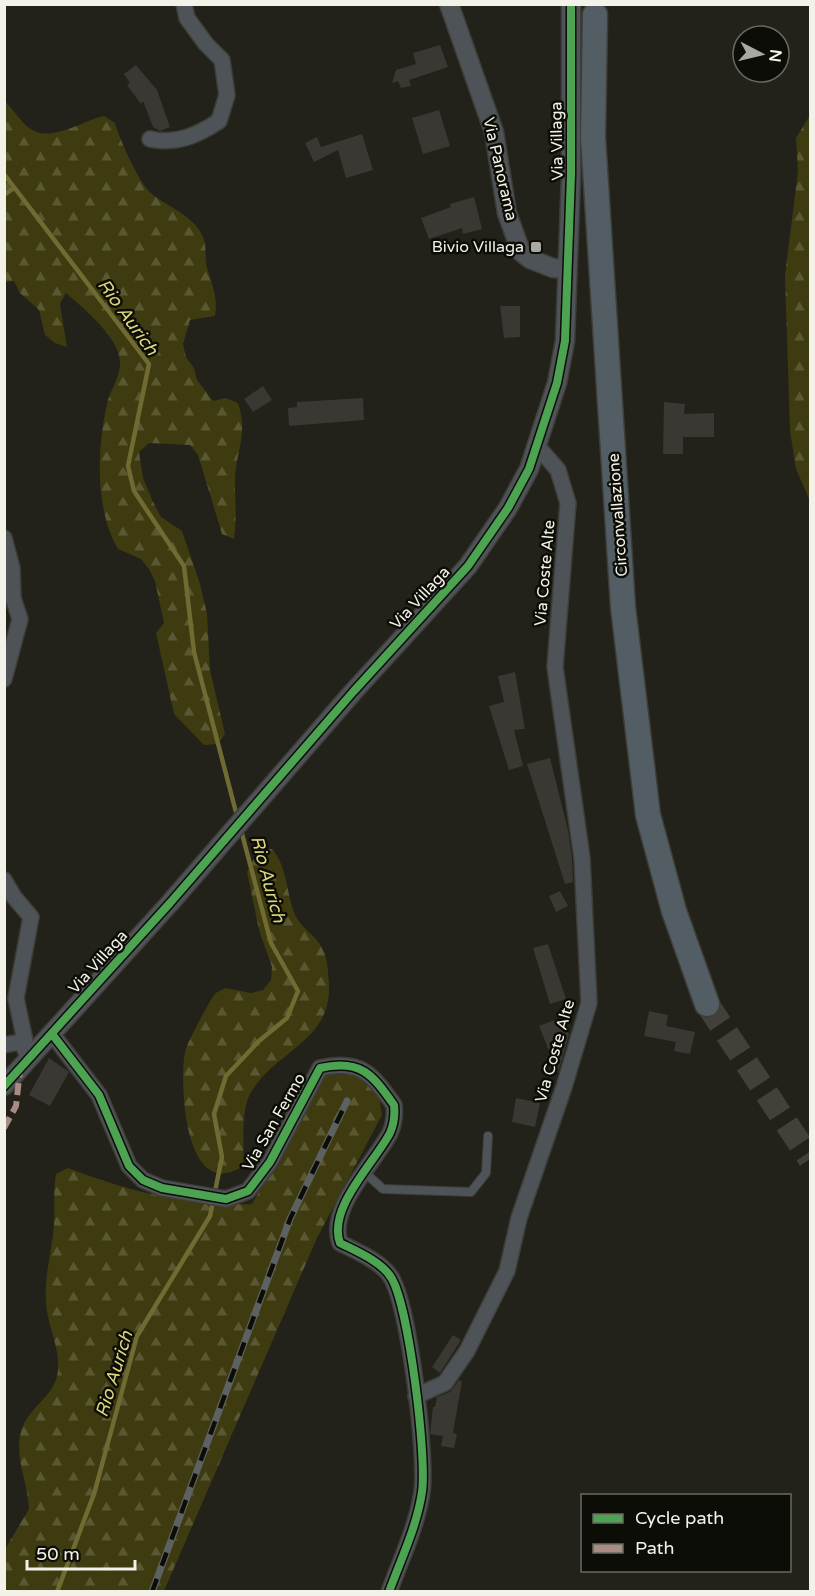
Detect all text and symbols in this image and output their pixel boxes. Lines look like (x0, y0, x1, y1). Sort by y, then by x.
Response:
north arrow (731, 24, 791, 84)
text: N (764, 48, 786, 63)
street label: Via Villaga (546, 101, 568, 181)
street label: Via Panorama (478, 115, 522, 223)
place label: Bivio Villaga (432, 237, 524, 257)
marker: Bivio Villaga (529, 240, 543, 254)
water label: Rio Aurich (93, 275, 164, 360)
street label: Circonvallazione (604, 453, 632, 577)
street label: Via Coste Alte (530, 519, 560, 627)
street label: Via Villaga (386, 562, 454, 634)
water label: Rio Aurich (246, 833, 290, 926)
street label: Via Villaga (64, 926, 132, 998)
street label: Via Coste Alte (531, 997, 579, 1105)
street label: Via San Fermo (238, 1070, 310, 1174)
water label: Rio Aurich (90, 1327, 138, 1420)
legend (581, 1494, 791, 1572)
text: Cycle path (635, 1507, 724, 1529)
scale bar (27, 1533, 135, 1571)
text: Path (635, 1537, 674, 1559)
text: 50 m (36, 1543, 80, 1565)

